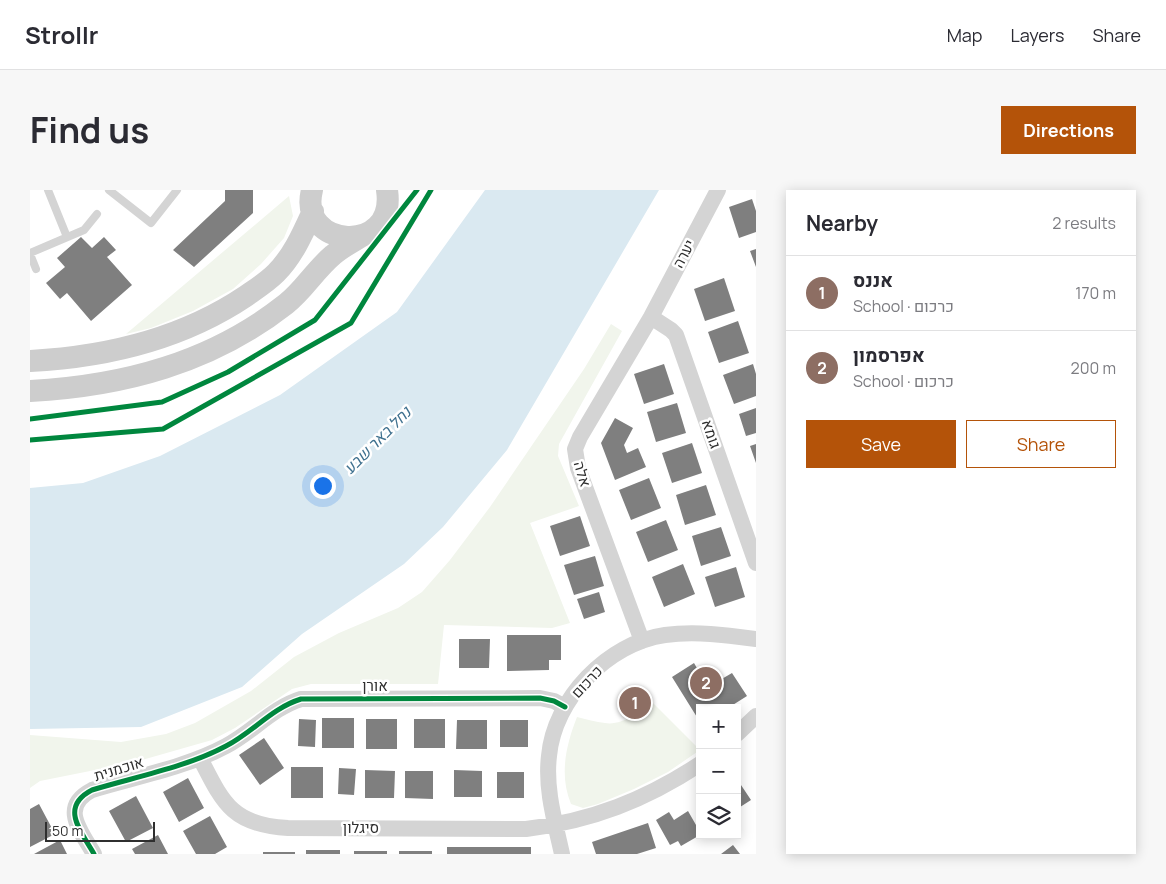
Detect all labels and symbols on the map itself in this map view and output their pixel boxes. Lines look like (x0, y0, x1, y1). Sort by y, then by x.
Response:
street label: יערה (667, 236, 700, 272)
water label: נחל באר שבע (338, 401, 416, 479)
street label: גומא (697, 417, 726, 451)
street label: אלה (569, 458, 596, 489)
your location (310, 473, 336, 499)
street label: כרכום (566, 661, 607, 703)
pin: 2 (690, 664, 722, 702)
street label: אורן (362, 675, 388, 696)
pin: 1 (619, 684, 651, 722)
street label: אוכמנית (91, 751, 146, 786)
street label: סיגלון (343, 817, 379, 838)
scale bar (45, 819, 155, 842)

